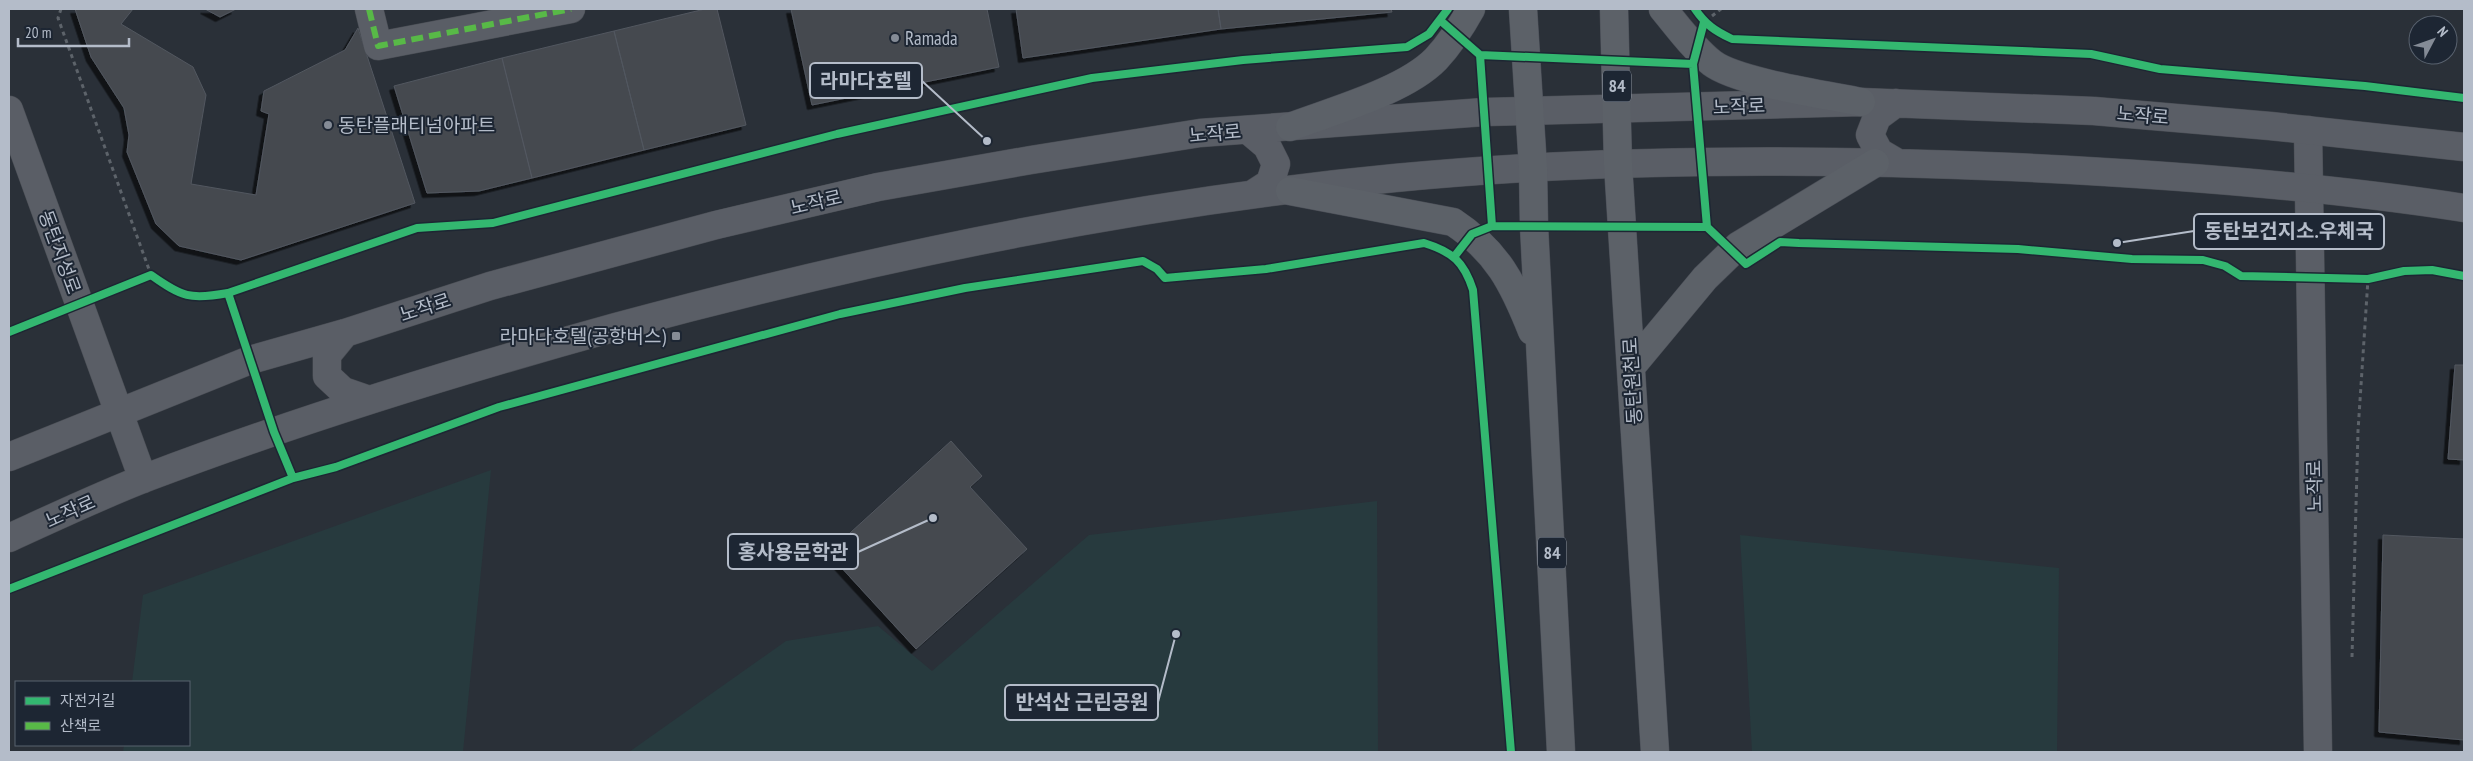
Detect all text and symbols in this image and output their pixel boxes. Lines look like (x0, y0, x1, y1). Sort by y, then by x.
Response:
scale bar (18, 15, 129, 47)
north arrow (2408, 15, 2458, 65)
text: 20 m (25, 23, 51, 42)
text: N (2434, 23, 2452, 40)
place label: Ramada (905, 26, 958, 50)
marker: Ramada (889, 32, 901, 44)
callout: 라마다호텔 (810, 63, 922, 98)
text: 라마다호텔 (820, 68, 912, 94)
road number: 84 (1603, 70, 1631, 102)
street label: 노작로 (1712, 93, 1766, 119)
street label: 노작로 (2116, 101, 2170, 129)
place label: 동탄플래티넘아파트 (338, 113, 495, 137)
marker: 동탄플래티넘아파트 (322, 119, 334, 131)
street label: 노작로 (1188, 119, 1242, 147)
street label: 노작로 (788, 184, 844, 220)
street label: 동탄지성로 (34, 207, 86, 297)
callout: 동탄보건지소.우체국 (2194, 214, 2384, 249)
text: 동탄보건지소.우체국 (2204, 218, 2374, 244)
street label: 노작로 (396, 287, 454, 327)
place label: 라마다호텔(공항버스) (500, 324, 667, 348)
marker: 라마다호텔(공항버스) (670, 330, 682, 342)
street label: 동탄원천로 (1618, 337, 1646, 425)
street label: 노작로 (2302, 460, 2326, 512)
street label: 노작로 (41, 489, 99, 533)
callout: 홍사용문학관 (728, 534, 858, 569)
road number: 84 (1538, 538, 1566, 568)
text: 홍사용문학관 (738, 539, 849, 565)
legend (15, 681, 190, 746)
callout: 반석산 근린공원 (1005, 685, 1158, 720)
text: 반석산 근린공원 (1016, 689, 1148, 715)
text: 자전거길 (60, 691, 115, 710)
text: 산책로 (60, 716, 101, 735)

